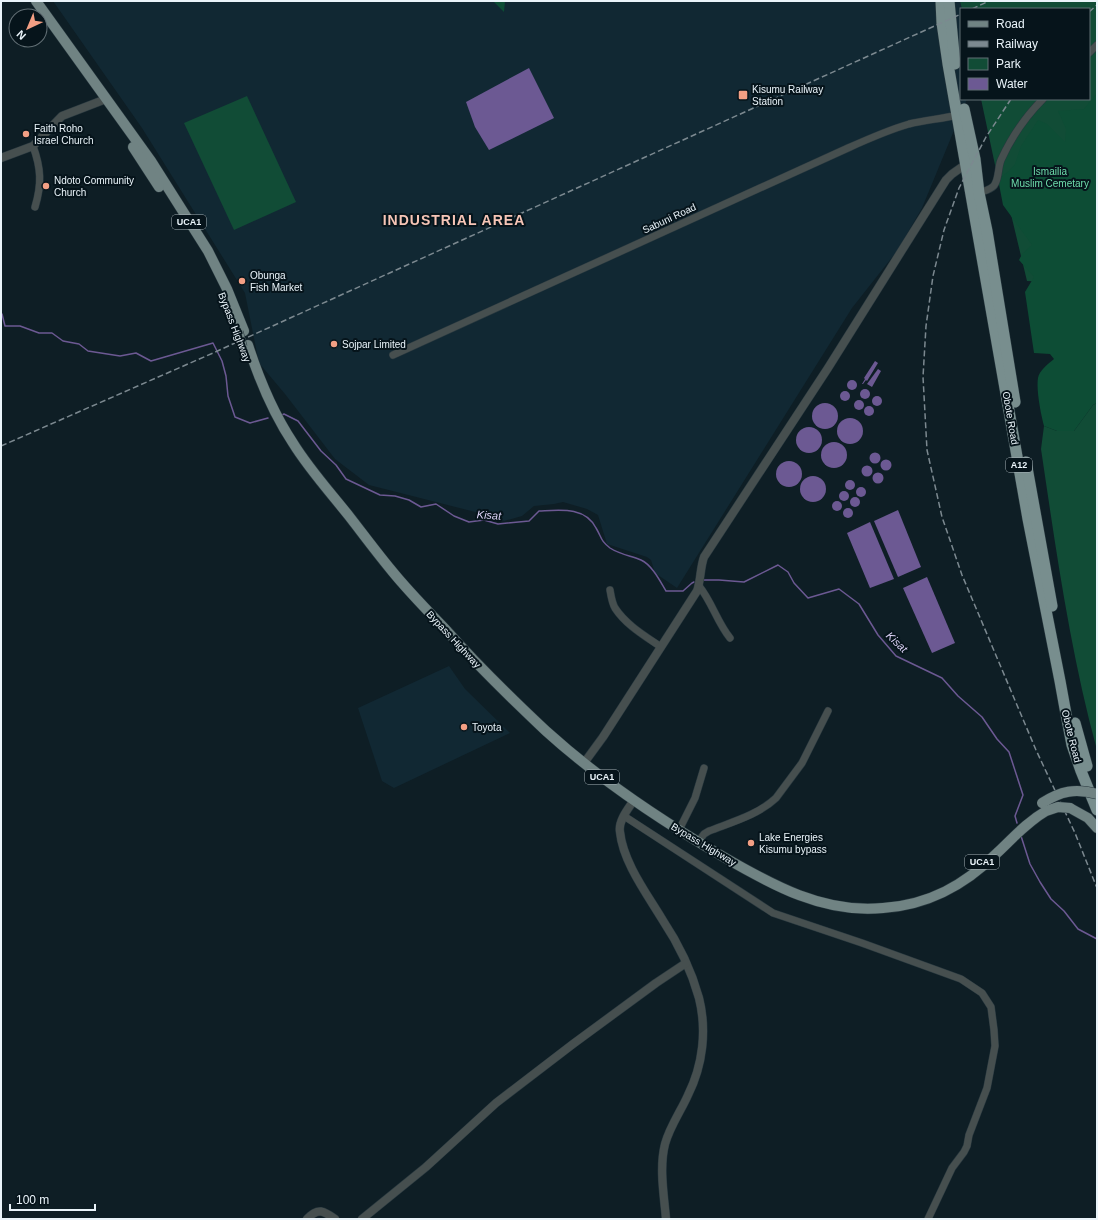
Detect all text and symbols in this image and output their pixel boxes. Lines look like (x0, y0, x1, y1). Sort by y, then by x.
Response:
north arrow (8, 8, 48, 48)
legend (960, 8, 1090, 100)
text: Road (996, 17, 1025, 31)
text: N (14, 28, 28, 42)
text: Railway (996, 37, 1038, 51)
text: Park (996, 57, 1022, 71)
text: Water (996, 77, 1028, 91)
place label: Kisumu Railway Station (752, 84, 823, 107)
marker: Kisumu Railway Station (737, 89, 749, 101)
place label: Faith Roho Israel Church (34, 123, 93, 146)
marker: Faith Roho Israel Church (21, 129, 31, 139)
park label: Ismailia Muslim Cemetary (1011, 166, 1089, 189)
place label: Ndoto Community Church (54, 175, 134, 198)
marker: Ndoto Community Church (41, 181, 51, 191)
street label: Sabuni Road (641, 201, 698, 236)
district label: INDUSTRIAL AREA (383, 212, 525, 228)
road number: UCA1 (172, 215, 206, 229)
place label: Obunga Fish Market (250, 270, 302, 293)
marker: Obunga Fish Market (237, 276, 247, 286)
street label: Bypass Highway (216, 291, 253, 364)
marker: Sojpar Limited (329, 339, 339, 349)
place label: Sojpar Limited (342, 339, 406, 350)
street label: Obote Road (1000, 391, 1021, 446)
road number: A12 (1006, 458, 1032, 472)
water label: Kisat (476, 508, 502, 522)
street label: Bypass Highway (424, 609, 483, 670)
water label: Kisat (884, 629, 911, 655)
street label: Obote Road (1060, 709, 1083, 764)
marker: Toyota (459, 722, 469, 732)
place label: Toyota (472, 722, 502, 733)
road number: UCA1 (585, 770, 619, 784)
street label: Bypass Highway (669, 821, 738, 868)
place label: Lake Energies Kisumu bypass (759, 832, 827, 855)
marker: Lake Energies Kisumu bypass (746, 838, 756, 848)
road number: UCA1 (965, 855, 999, 869)
scale bar (10, 1186, 95, 1212)
text: 100 m (16, 1193, 49, 1207)

